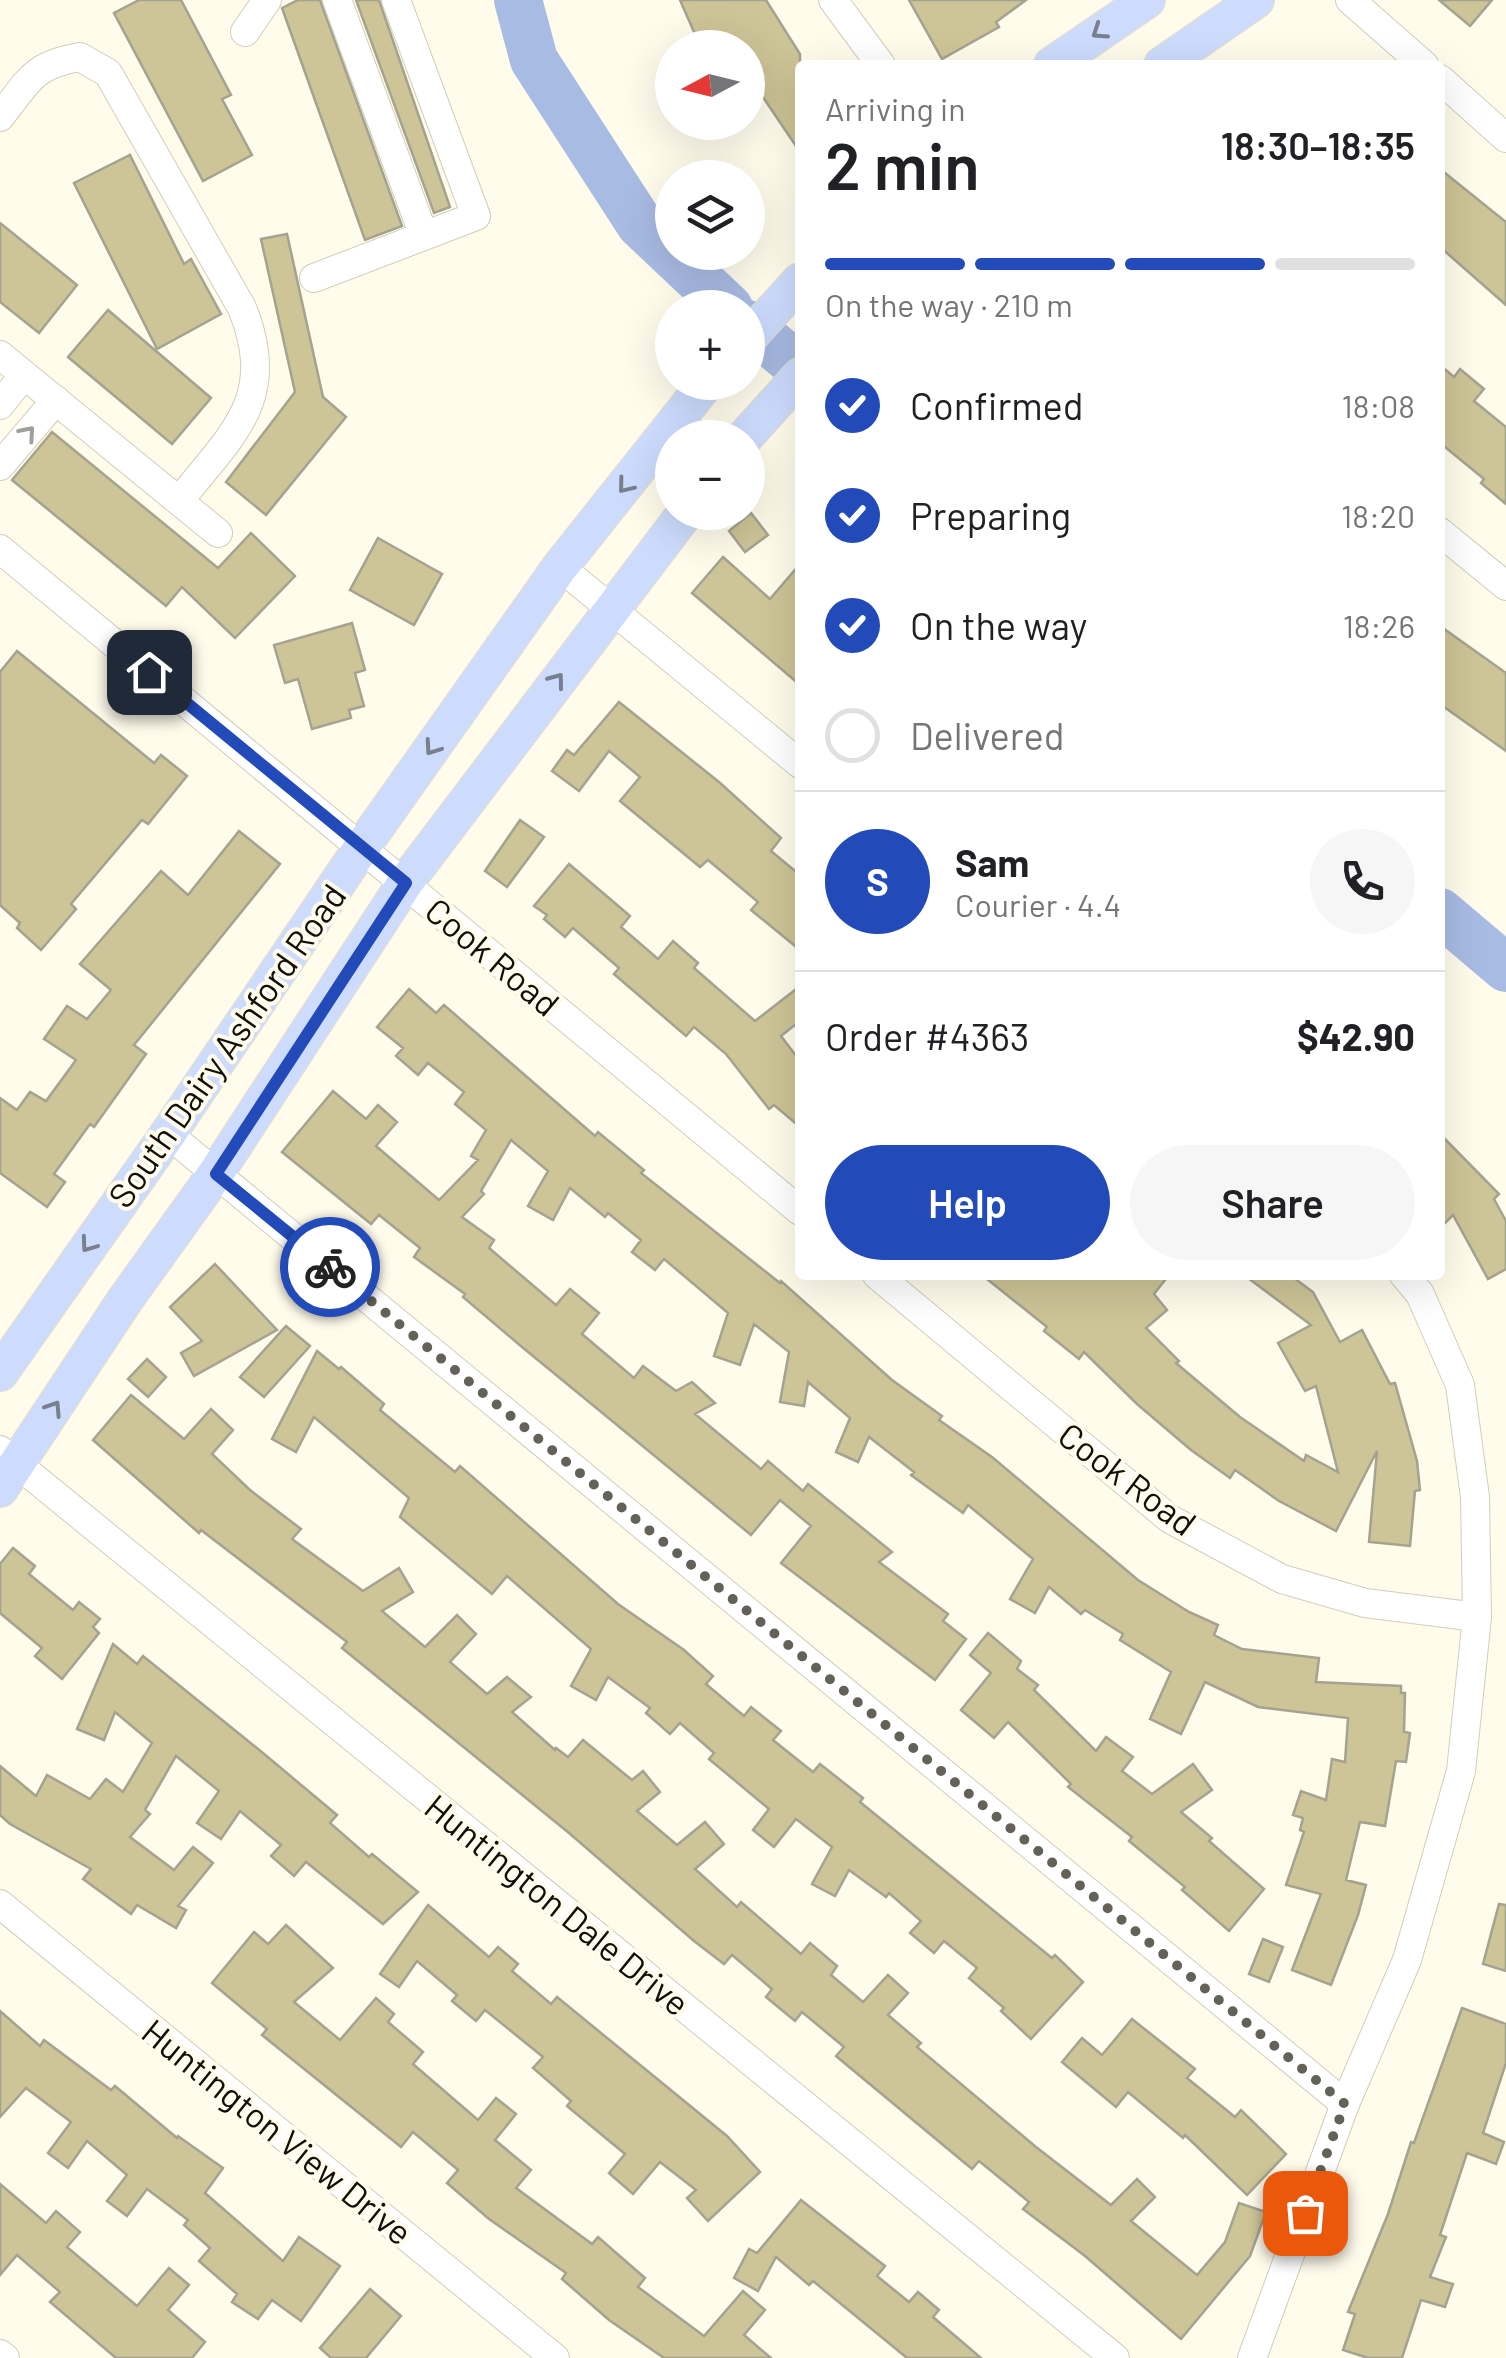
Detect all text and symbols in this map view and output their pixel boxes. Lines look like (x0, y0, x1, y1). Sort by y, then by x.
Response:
one-way arrow (1092, 20, 1110, 39)
north arrow (655, 30, 765, 140)
map controls (655, 30, 765, 530)
text: Arriving in (825, 89, 965, 127)
text: 18:30–18:35 (1221, 122, 1415, 168)
text: 2 min (825, 125, 980, 203)
button: layers (655, 160, 765, 270)
text: On the way · 210 m (825, 285, 1073, 323)
button: + (655, 290, 765, 400)
icon: check (825, 378, 880, 433)
text: Confirmed (910, 382, 1083, 428)
text: 18:08 (1342, 386, 1415, 424)
button: − (655, 420, 765, 530)
one-way arrow (17, 426, 35, 445)
one-way arrow (619, 475, 636, 493)
icon: check (825, 488, 880, 543)
text: Preparing (910, 492, 1071, 538)
text: 18:20 (1341, 496, 1415, 534)
icon: check (825, 598, 880, 653)
text: On the way (910, 602, 1087, 648)
text: 18:26 (1343, 606, 1415, 644)
pin (107, 630, 192, 715)
icon: home (122, 645, 177, 700)
one-way arrow (546, 673, 563, 691)
text: Delivered (910, 712, 1064, 758)
one-way arrow (426, 737, 444, 755)
button: phone (1310, 829, 1415, 934)
text: Sam (955, 839, 1029, 885)
text: S (866, 858, 889, 904)
street label: South Dairy Ashford Road (98, 875, 354, 1215)
text: Courier · 4.4 (955, 885, 1121, 923)
street label: Cook Road (418, 888, 568, 1024)
text: Order #4363 (825, 1013, 1029, 1059)
text: $42.90 (1297, 1013, 1415, 1059)
button: Help (825, 1145, 1110, 1260)
button: Share (1130, 1145, 1415, 1260)
courier (280, 1217, 380, 1317)
one-way arrow (82, 1234, 99, 1252)
icon: bike (303, 1240, 358, 1295)
one-way arrow (42, 1400, 60, 1419)
street label: Cook Road (1051, 1413, 1205, 1543)
street label: Huntington Dale Drive (417, 1784, 699, 2024)
street label: Huntington View Drive (135, 2009, 421, 2253)
pin (1263, 2171, 1348, 2256)
icon: bag (1278, 2186, 1333, 2241)

